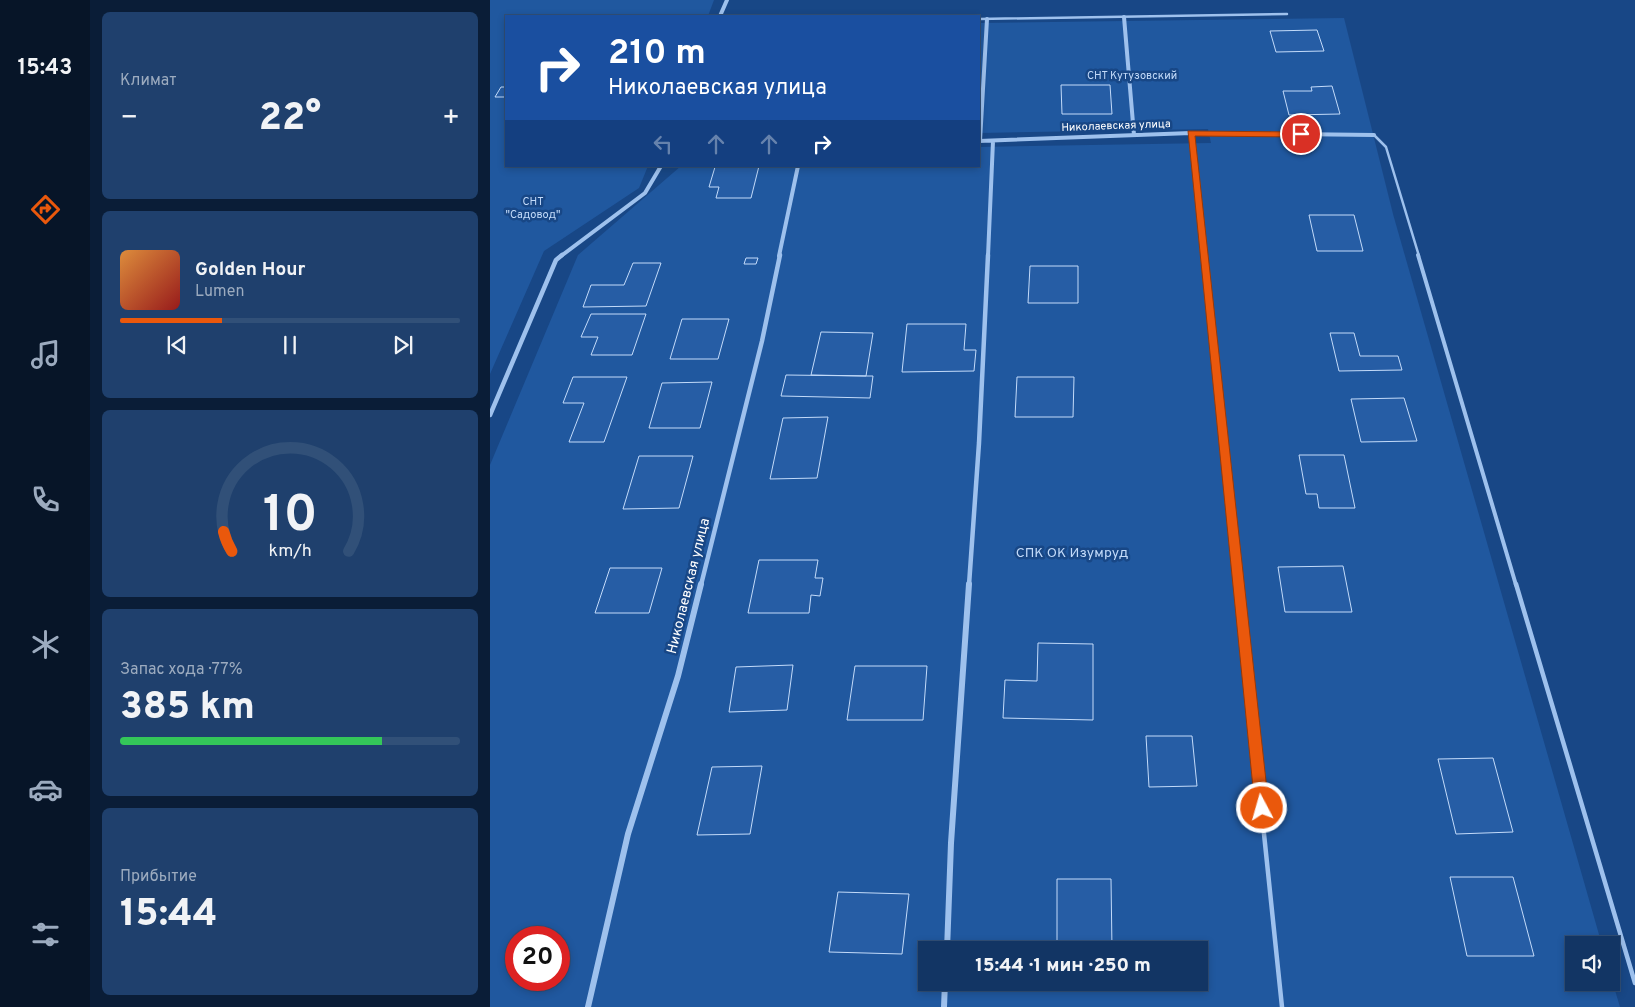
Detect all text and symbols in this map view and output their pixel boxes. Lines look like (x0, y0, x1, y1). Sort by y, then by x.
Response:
text: 210 m (608, 32, 706, 76)
icon: right (525, 35, 590, 100)
text: 15:43 (18, 55, 72, 82)
park label: СНТ Кутузовский (1087, 69, 1177, 83)
text: Климат (120, 71, 177, 91)
text: Николаевская улица (608, 75, 827, 102)
text: 22° (259, 95, 321, 144)
text: − (120, 101, 138, 137)
text: + (442, 101, 460, 137)
pin (1280, 113, 1322, 155)
street label: Николаевская улица (1061, 117, 1171, 135)
icon: arrive (1287, 120, 1315, 148)
icon: left (649, 130, 677, 158)
icon: ahead (702, 130, 730, 158)
icon: ahead (755, 130, 783, 158)
icon: right (808, 130, 836, 158)
icon: directions (28, 192, 63, 227)
park label: СНТ "Садовод" (505, 195, 561, 222)
text: Golden Hour (195, 258, 306, 282)
text: Lumen (195, 282, 245, 302)
icon: previous (163, 331, 191, 359)
icon: pause (276, 331, 304, 359)
icon: next (389, 331, 417, 359)
icon: music (28, 337, 63, 372)
icon: phone (28, 482, 63, 517)
text: 10 (263, 484, 317, 550)
street label: Николаевская улица (664, 516, 714, 656)
text: km/h (268, 540, 312, 563)
park label: СПК ОК Изумруд (1016, 545, 1128, 562)
icon: climate (28, 627, 63, 662)
text: Запас хода · 77% (120, 660, 243, 680)
text: 385 km (120, 684, 255, 733)
icon: car (28, 772, 63, 807)
position arrow (1235, 781, 1287, 833)
text: Прибытие (120, 867, 197, 887)
text: 15:44 (120, 891, 218, 940)
icon: filters (28, 917, 63, 952)
speed limit sign: 20 (505, 926, 570, 991)
map controls (1565, 936, 1620, 991)
button: sound (1565, 936, 1620, 991)
text: 15:44 · 1 мин · 250 m (975, 954, 1151, 978)

